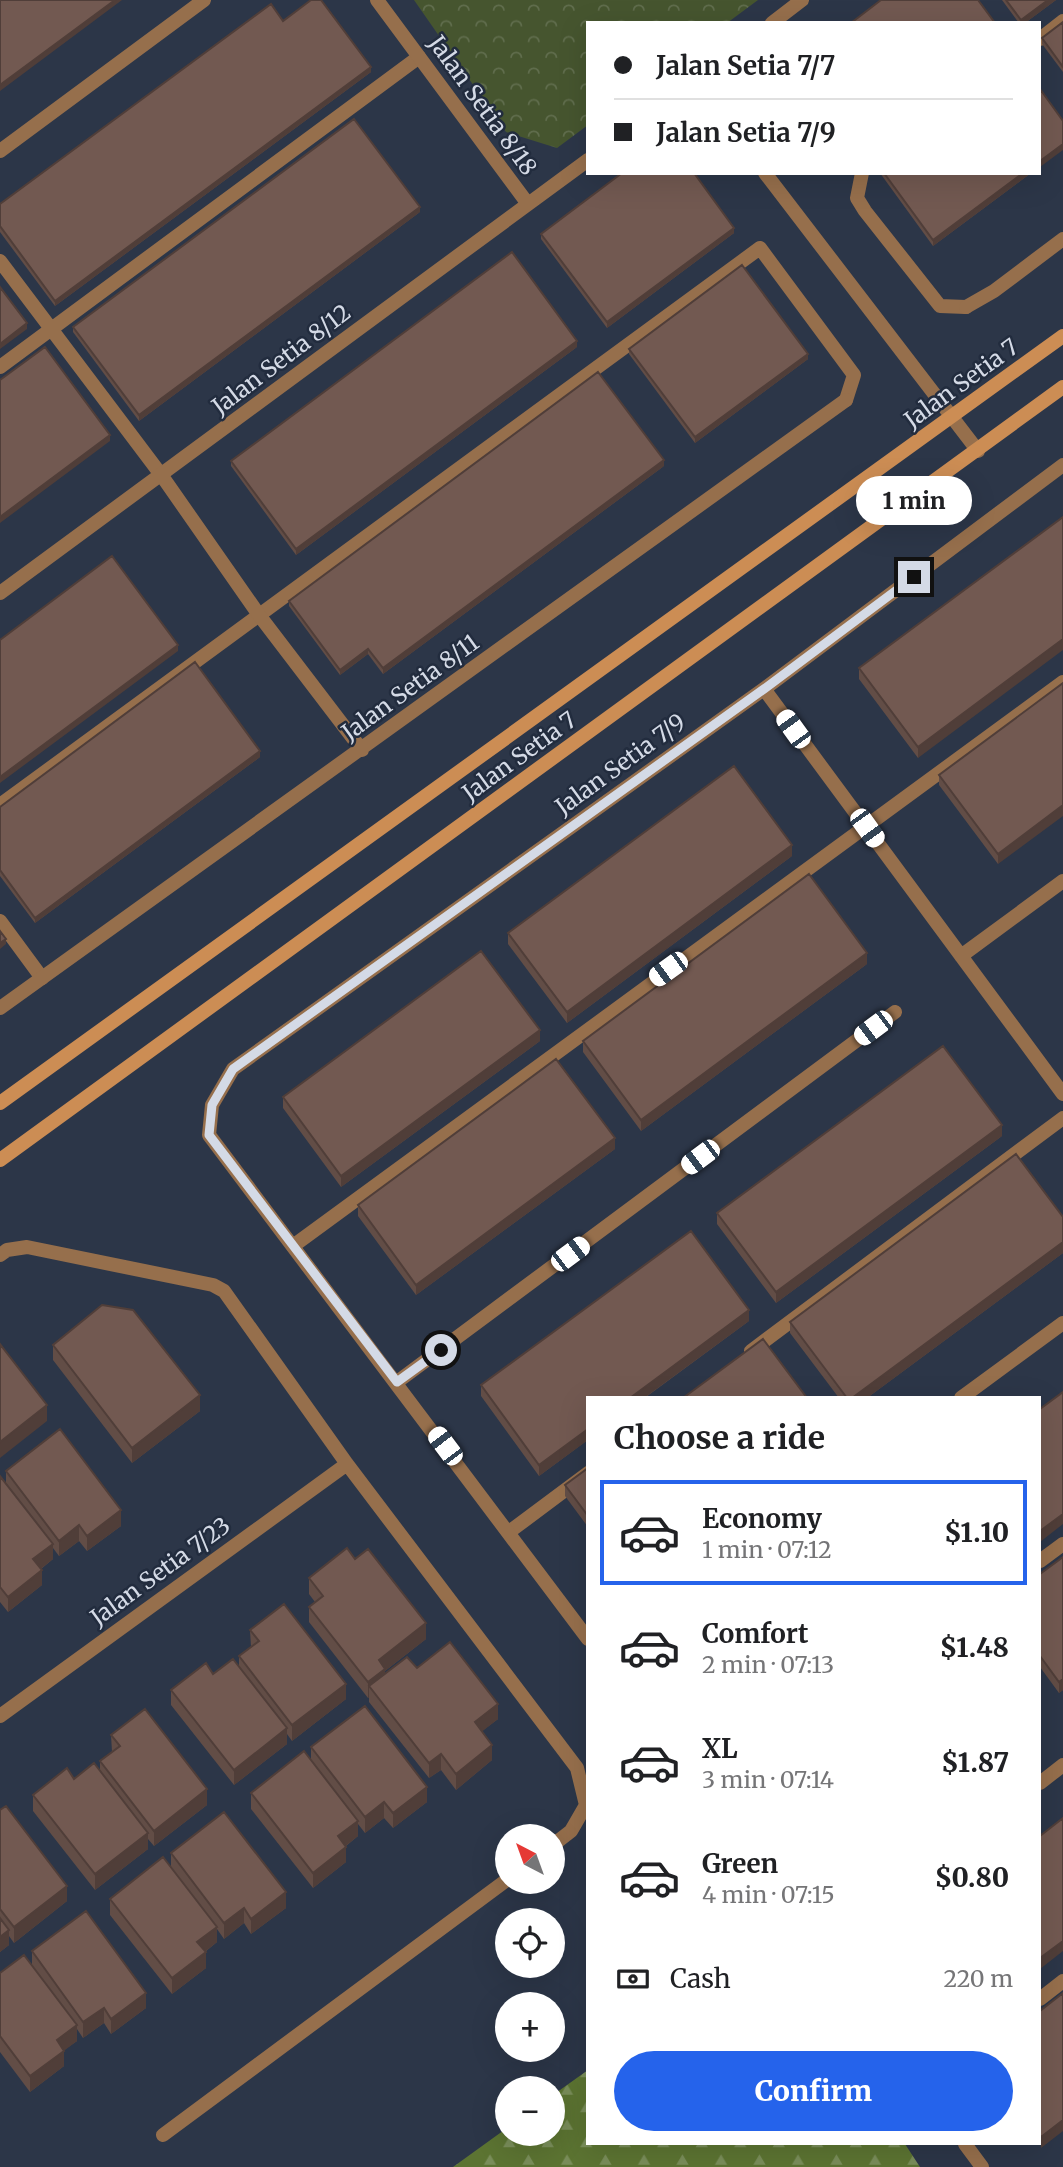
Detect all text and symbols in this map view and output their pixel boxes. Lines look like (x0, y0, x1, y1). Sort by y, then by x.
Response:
street label: Jalan Setia 8/18 (422, 29, 543, 181)
text: Jalan Setia 7/7 (656, 49, 835, 82)
text: Jalan Setia 7/9 (656, 116, 836, 149)
street label: Jalan Setia 8/12 (205, 297, 356, 421)
street label: Jalan Setia 7 (897, 332, 1024, 435)
callout: 1 min (856, 476, 972, 524)
text: 1 min (882, 486, 946, 515)
route end (898, 561, 930, 593)
street label: Jalan Setia 8/11 (335, 628, 484, 747)
street label: Jalan Setia 7 (455, 705, 582, 808)
car (773, 706, 814, 752)
street label: Jalan Setia 7/9 (548, 707, 691, 822)
car (847, 805, 888, 851)
car (645, 948, 692, 990)
car (850, 1007, 897, 1049)
car (677, 1136, 724, 1178)
car (547, 1233, 594, 1275)
route start (425, 1334, 457, 1366)
text: Choose a ride (614, 1418, 825, 1458)
car (424, 1423, 467, 1469)
icon: car (618, 1501, 681, 1564)
text: Economy (702, 1502, 822, 1535)
street label: Jalan Setia 7/23 (84, 1511, 236, 1632)
text: $1.10 (944, 1516, 1009, 1549)
text: 1 min · 07:12 (702, 1535, 832, 1564)
icon: car (618, 1616, 681, 1679)
text: Comfort (702, 1617, 808, 1650)
text: $1.48 (940, 1631, 1009, 1664)
text: 2 min · 07:13 (702, 1650, 834, 1679)
icon: car (618, 1731, 681, 1794)
text: XL (702, 1732, 738, 1765)
text: $1.87 (941, 1746, 1009, 1779)
text: 3 min · 07:14 (702, 1765, 834, 1794)
north arrow (495, 1824, 565, 1894)
map controls (495, 1824, 565, 2146)
icon: car (618, 1846, 681, 1909)
text: Green (702, 1847, 778, 1880)
text: $0.80 (935, 1861, 1009, 1894)
text: 4 min · 07:15 (702, 1880, 835, 1909)
button: locate (495, 1908, 565, 1978)
icon: cash (614, 1960, 652, 1998)
text: Cash (670, 1962, 731, 1995)
text: 220 m (943, 1964, 1013, 1993)
button: + (495, 1992, 565, 2062)
button: Confirm (614, 2051, 1013, 2131)
button: − (495, 2076, 565, 2146)

